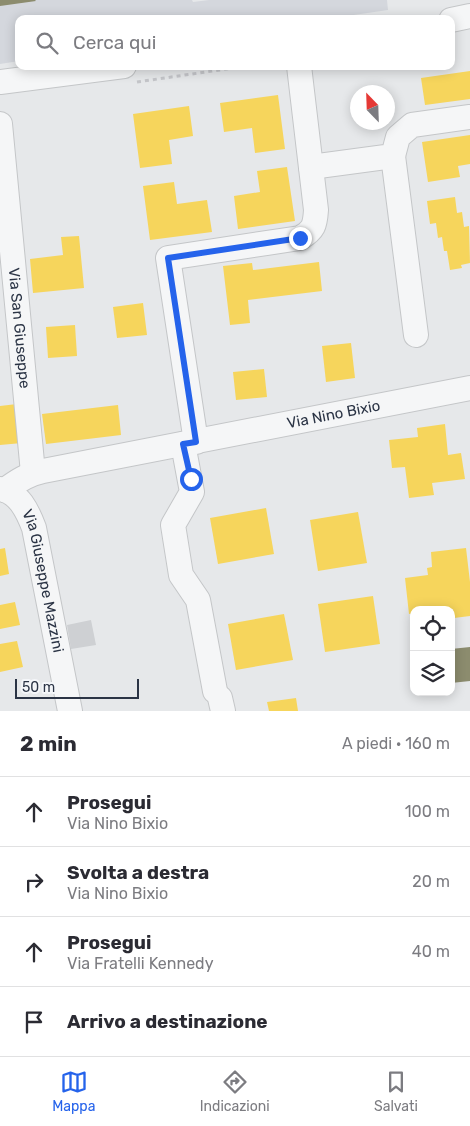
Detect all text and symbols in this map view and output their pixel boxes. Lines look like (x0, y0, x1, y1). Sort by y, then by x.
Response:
search box (15, 15, 455, 70)
icon: search (33, 29, 61, 57)
text: Cerca qui (73, 31, 156, 54)
north arrow (350, 85, 395, 130)
route end (289, 227, 312, 250)
street label: Via San Giuseppe (5, 267, 34, 389)
street label: Via Nino Bixio (285, 396, 382, 432)
route start (180, 468, 203, 491)
street label: Via Giuseppe Mazzini (18, 506, 67, 654)
map controls (410, 606, 455, 696)
button: locate (410, 606, 455, 651)
button: layers (410, 651, 455, 696)
scale bar (15, 676, 139, 699)
text: 50 m (22, 679, 55, 696)
text: 2 min (20, 731, 77, 756)
text: A piedi · 160 m (342, 734, 450, 753)
text: Prosegui (67, 791, 151, 814)
icon: ahead (20, 798, 48, 826)
text: 100 m (405, 802, 450, 821)
text: Via Nino Bixio (67, 814, 168, 833)
text: Svolta a destra (67, 861, 209, 884)
icon: right (20, 868, 48, 896)
text: 20 m (412, 872, 450, 891)
text: Via Nino Bixio (67, 884, 168, 903)
text: Prosegui (67, 931, 151, 954)
icon: ahead (20, 938, 48, 966)
text: 40 m (412, 942, 450, 961)
text: Via Fratelli Kennedy (67, 954, 213, 973)
icon: arrive (20, 1008, 48, 1036)
text: Arrivo a destinazione (67, 1010, 268, 1033)
tab: Mappa (52, 1068, 95, 1115)
tab: Indicazioni (200, 1068, 270, 1115)
tab: Salvati (374, 1068, 418, 1115)

